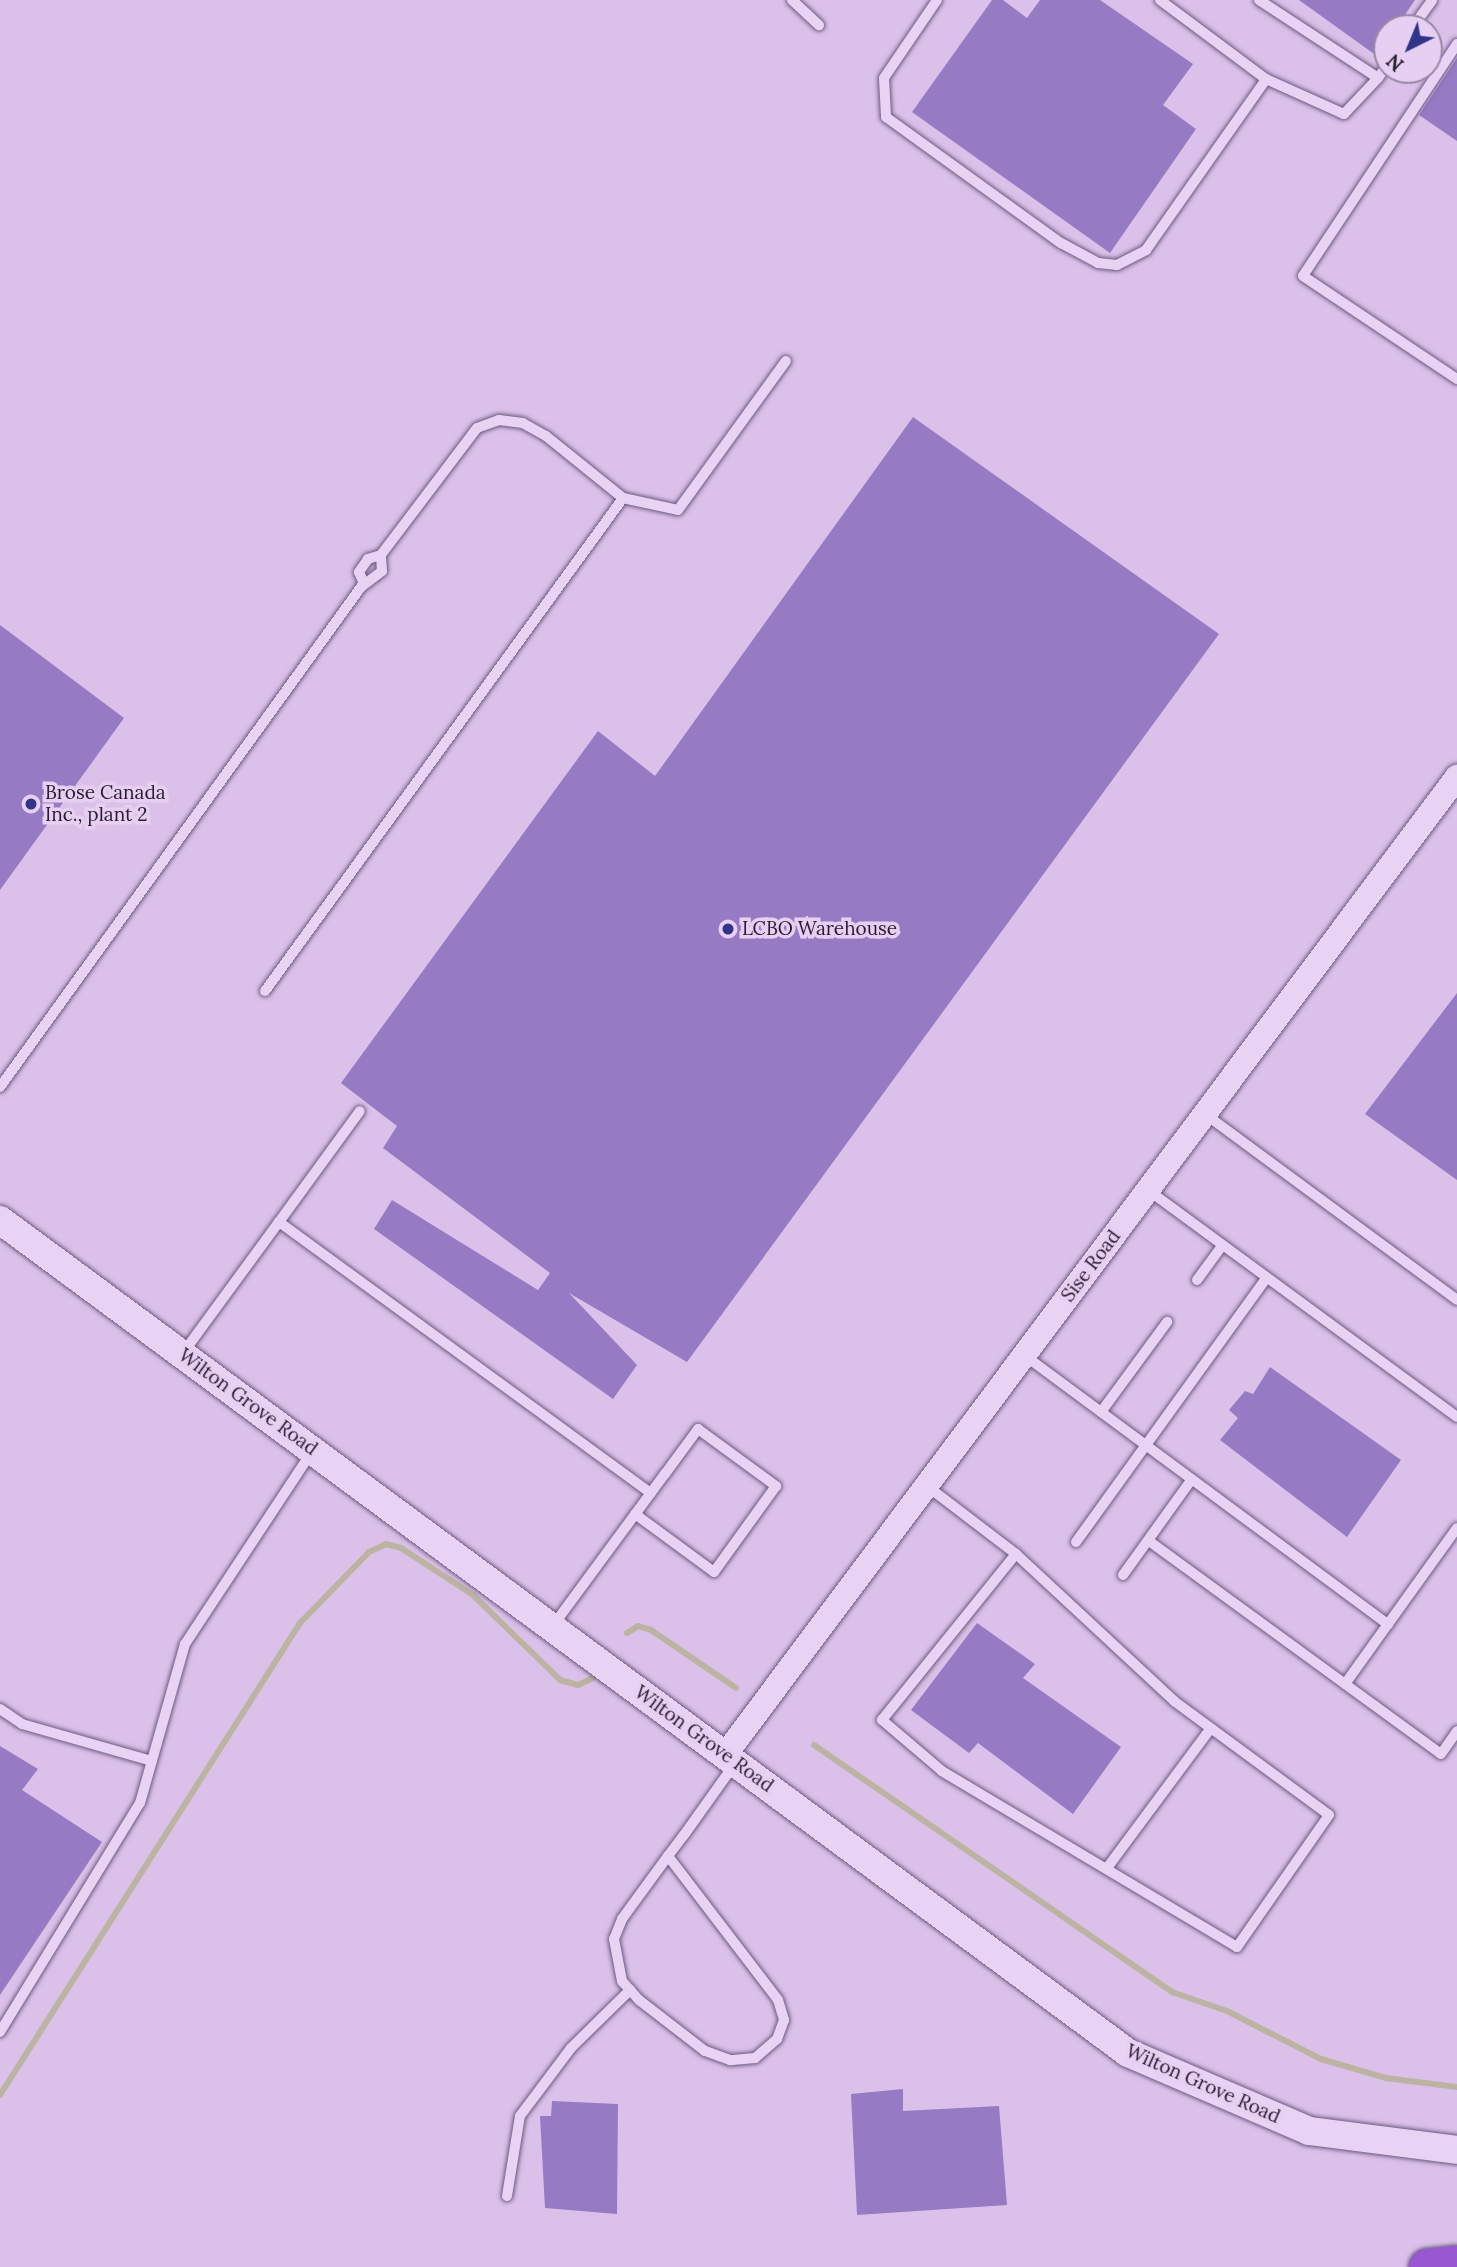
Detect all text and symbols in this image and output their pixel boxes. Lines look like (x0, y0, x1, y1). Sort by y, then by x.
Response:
north arrow (1373, 14, 1443, 84)
text: N (1381, 49, 1409, 77)
place label: Brose Canada Inc., plant 2 (45, 782, 166, 826)
marker: Brose Canada Inc., plant 2 (23, 796, 39, 812)
place label: LCBO Warehouse (742, 918, 897, 940)
marker: LCBO Warehouse (720, 921, 736, 937)
street label: Sise Road (1057, 1226, 1125, 1306)
street label: Wilton Grove Road (174, 1344, 322, 1460)
street label: Wilton Grove Road (630, 1681, 778, 1797)
street label: Wilton Grove Road (1122, 2040, 1284, 2128)

